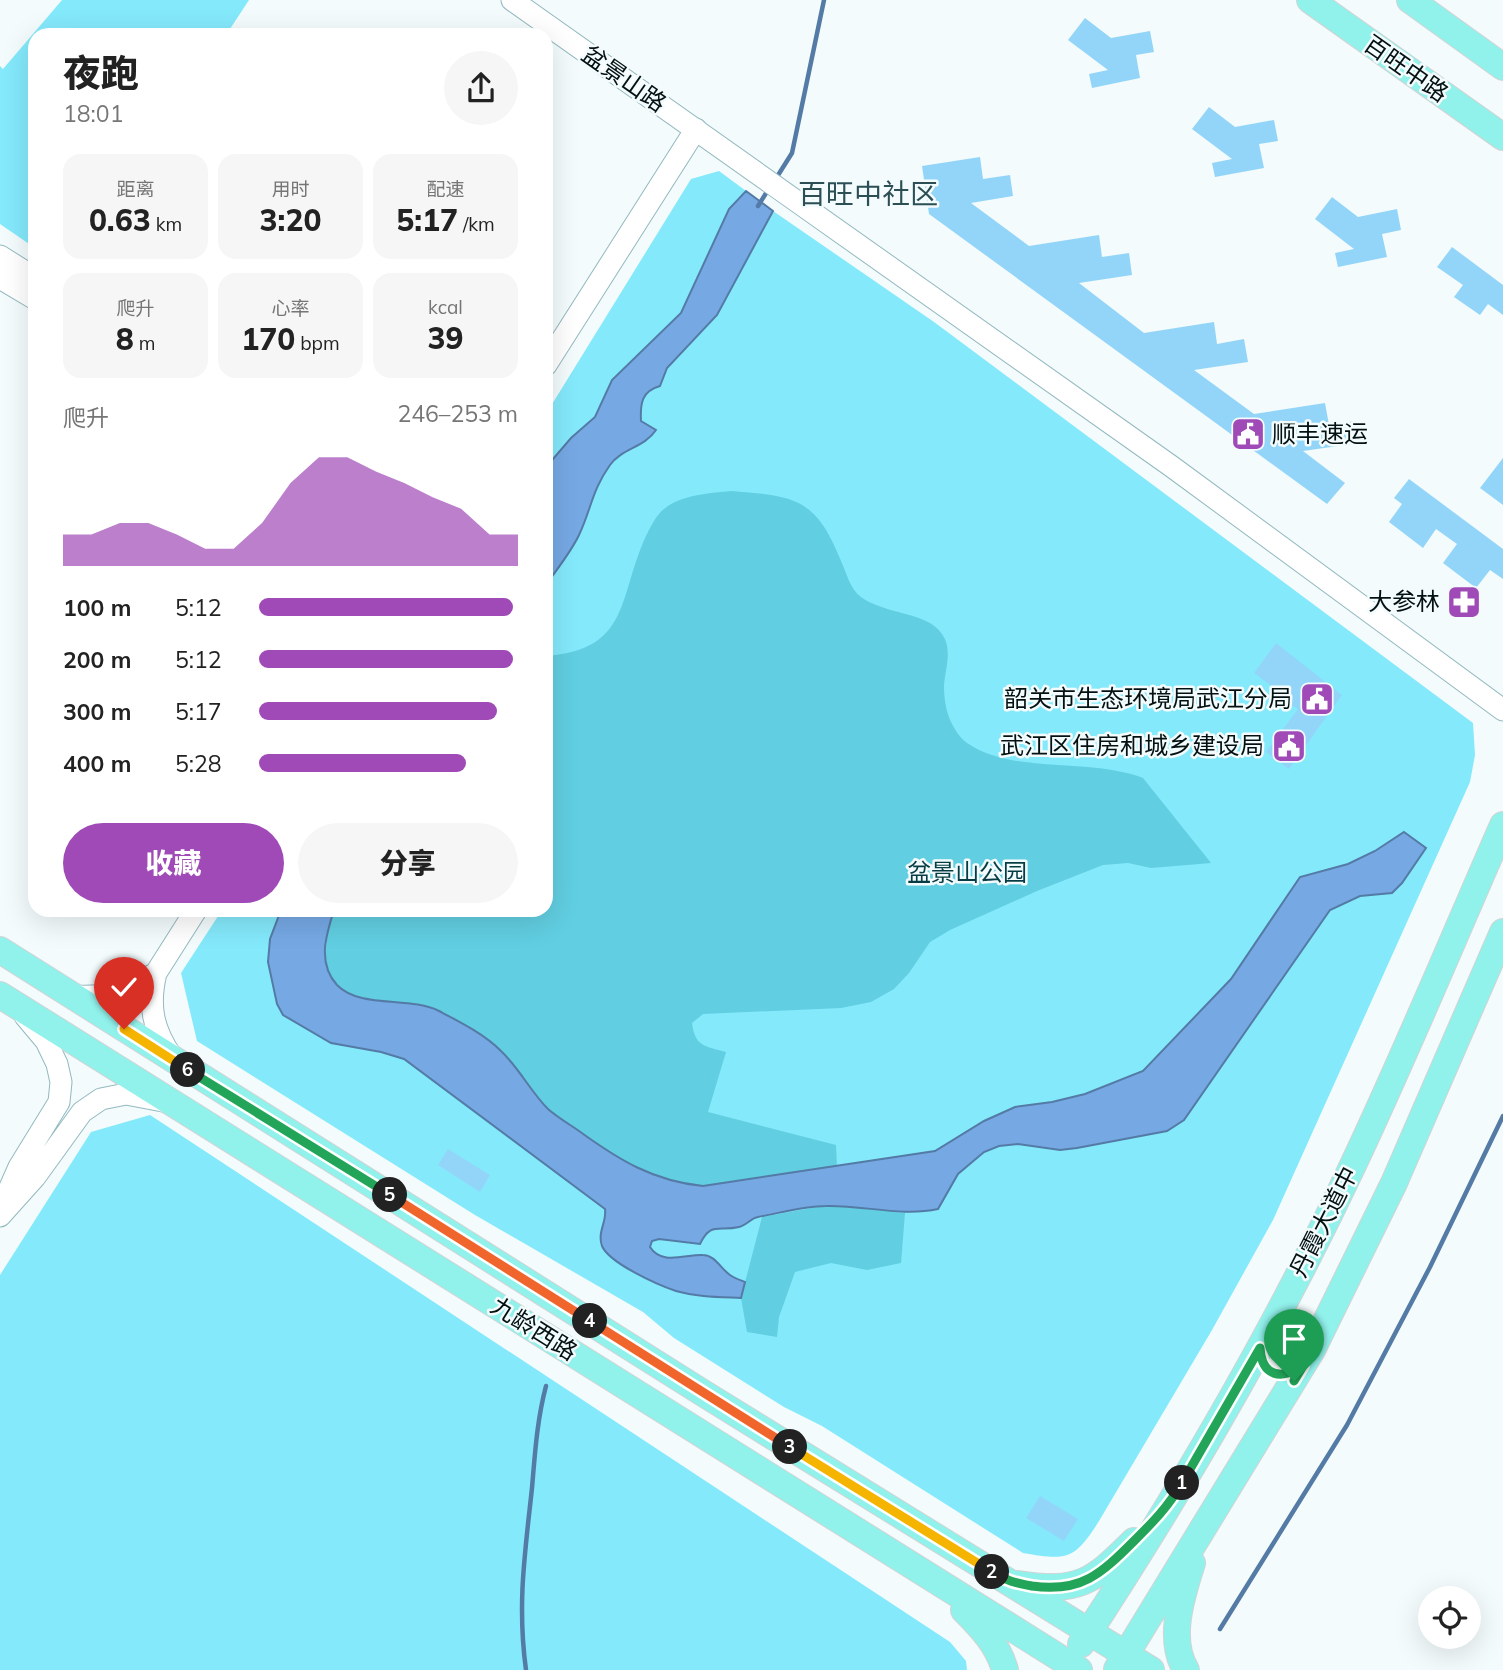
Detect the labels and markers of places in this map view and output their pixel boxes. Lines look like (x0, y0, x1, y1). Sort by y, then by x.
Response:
public building icon: 顺丰速运 (1229, 415, 1267, 453)
place label: 顺丰速运 (1272, 418, 1368, 448)
pharmacy icon: 大参林 (1445, 583, 1483, 621)
place label: 大参林 (1368, 586, 1440, 616)
public building icon: 韶关市生态环境局武江分局 (1298, 680, 1336, 718)
place label: 韶关市生态环境局武江分局 (1004, 683, 1292, 713)
public building icon: 武江区住房和城乡建设局 (1270, 727, 1308, 765)
place label: 武江区住房和城乡建设局 (1000, 730, 1264, 760)
pin (94, 957, 154, 1029)
pin: 6 (170, 1052, 206, 1088)
pin: 5 (372, 1178, 408, 1212)
pin: 4 (572, 1304, 608, 1338)
pin (1264, 1309, 1324, 1381)
pin: 3 (772, 1430, 808, 1464)
pin: 1 (1164, 1466, 1200, 1500)
pin: 2 (974, 1554, 1010, 1590)

